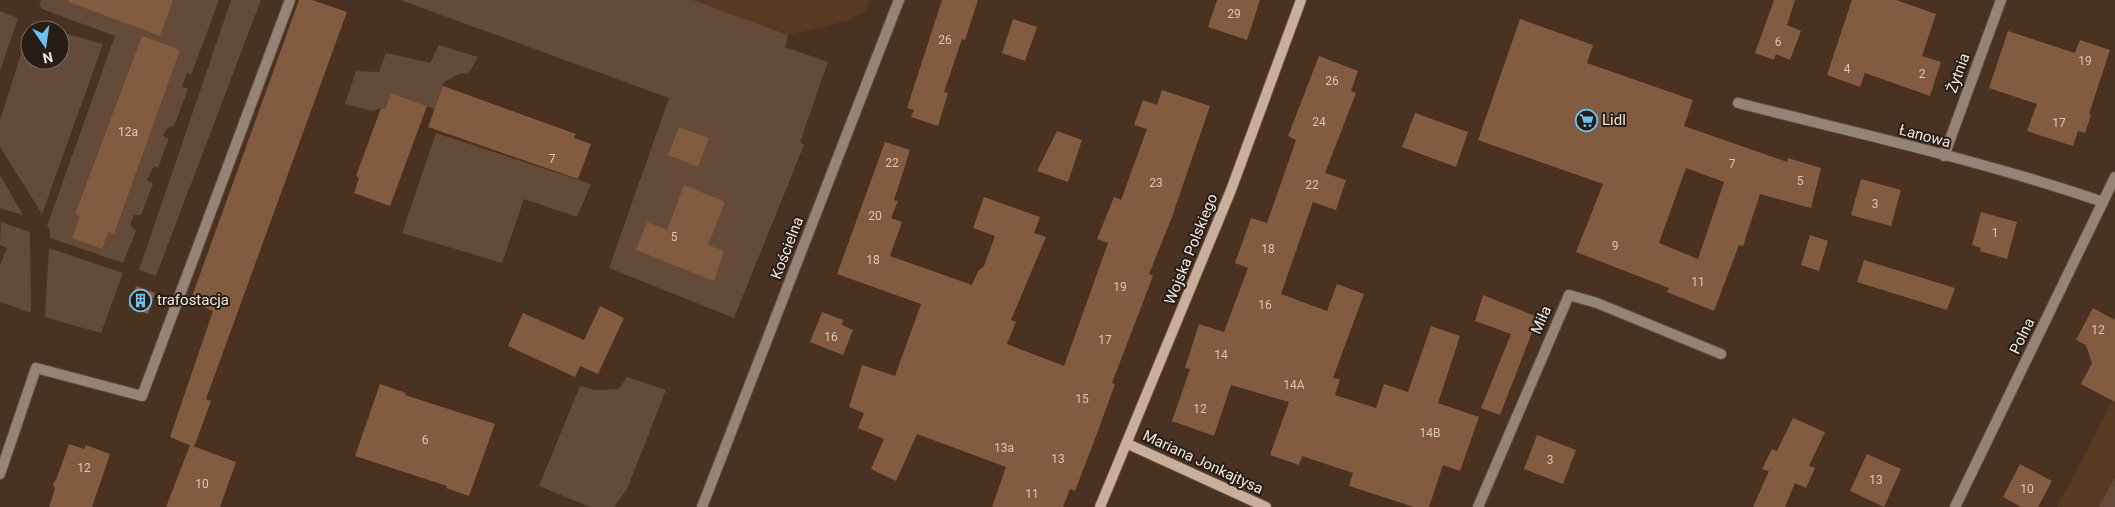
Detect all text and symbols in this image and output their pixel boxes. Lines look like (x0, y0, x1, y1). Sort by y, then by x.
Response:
house number: 29 (1227, 7, 1241, 21)
north arrow (20, 20, 70, 70)
house number: 26 (938, 33, 952, 47)
house number: 6 (1775, 35, 1782, 49)
text: N (41, 49, 55, 67)
street label: Żytnia (1943, 51, 1973, 95)
house number: 19 (2078, 54, 2092, 68)
house number: 4 (1844, 62, 1851, 76)
house number: 2 (1919, 67, 1926, 81)
house number: 26 (1325, 74, 1339, 88)
supermarket icon: Lidl (1574, 108, 1598, 132)
place label: Lidl (1602, 111, 1626, 129)
house number: 24 (1312, 115, 1326, 129)
house number: 17 (2052, 116, 2066, 130)
street label: Łanowa (1897, 121, 1953, 151)
house number: 12a (118, 125, 138, 139)
house number: 7 (549, 152, 556, 166)
house number: 22 (885, 156, 899, 170)
house number: 7 (1729, 157, 1736, 171)
house number: 5 (1797, 174, 1804, 188)
house number: 23 (1149, 176, 1163, 190)
house number: 22 (1305, 178, 1319, 192)
street label: Wojska Polskiego (1161, 191, 1221, 307)
house number: 3 (1872, 197, 1878, 211)
house number: 20 (868, 209, 882, 223)
street label: Kościelna (767, 214, 807, 282)
house number: 1 (1992, 226, 1998, 240)
house number: 5 (671, 230, 678, 244)
house number: 9 (1612, 239, 1618, 253)
house number: 18 (1261, 242, 1275, 256)
house number: 18 (866, 253, 880, 267)
house number: 11 (1691, 275, 1705, 289)
house number: 19 (1113, 280, 1127, 294)
building icon: trafostacja (129, 288, 153, 312)
place label: trafostacja (157, 291, 229, 309)
house number: 16 (1258, 298, 1272, 312)
street label: Miła (1527, 303, 1555, 337)
street label: Polna (2006, 315, 2038, 357)
house number: 12 (2091, 323, 2105, 337)
house number: 16 (824, 330, 838, 344)
house number: 17 (1098, 333, 1112, 347)
house number: 14 (1214, 348, 1228, 362)
house number: 14A (1283, 378, 1305, 392)
house number: 15 (1075, 392, 1089, 406)
house number: 12 (1193, 402, 1207, 416)
street label: Mariana Jonkajtysa (1140, 426, 1266, 498)
house number: 14B (1420, 426, 1440, 440)
house number: 6 (422, 433, 429, 447)
house number: 13a (994, 441, 1014, 455)
house number: 13 (1051, 452, 1065, 466)
house number: 3 (1547, 453, 1553, 467)
house number: 12 (77, 461, 91, 475)
house number: 13 (1869, 473, 1883, 487)
house number: 10 (195, 477, 209, 491)
house number: 10 (2020, 482, 2034, 496)
house number: 11 (1025, 487, 1039, 501)

